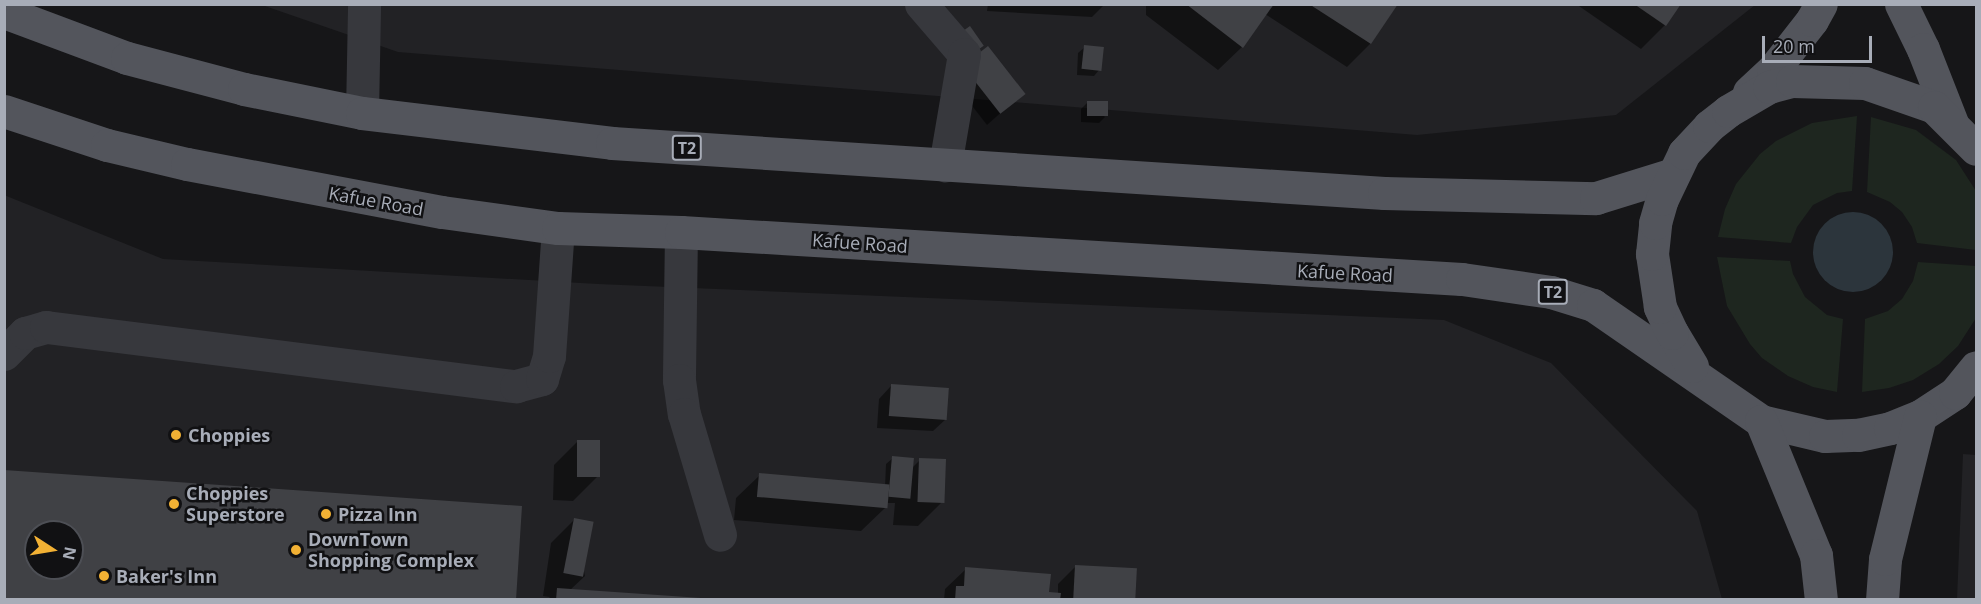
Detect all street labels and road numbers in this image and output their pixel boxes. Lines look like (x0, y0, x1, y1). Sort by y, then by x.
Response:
road number: T2 (670, 135, 704, 161)
street label: Kafue Road (327, 182, 425, 220)
street label: Kafue Road (811, 229, 909, 257)
street label: Kafue Road (1297, 260, 1393, 286)
road number: T2 (1536, 279, 1570, 305)

